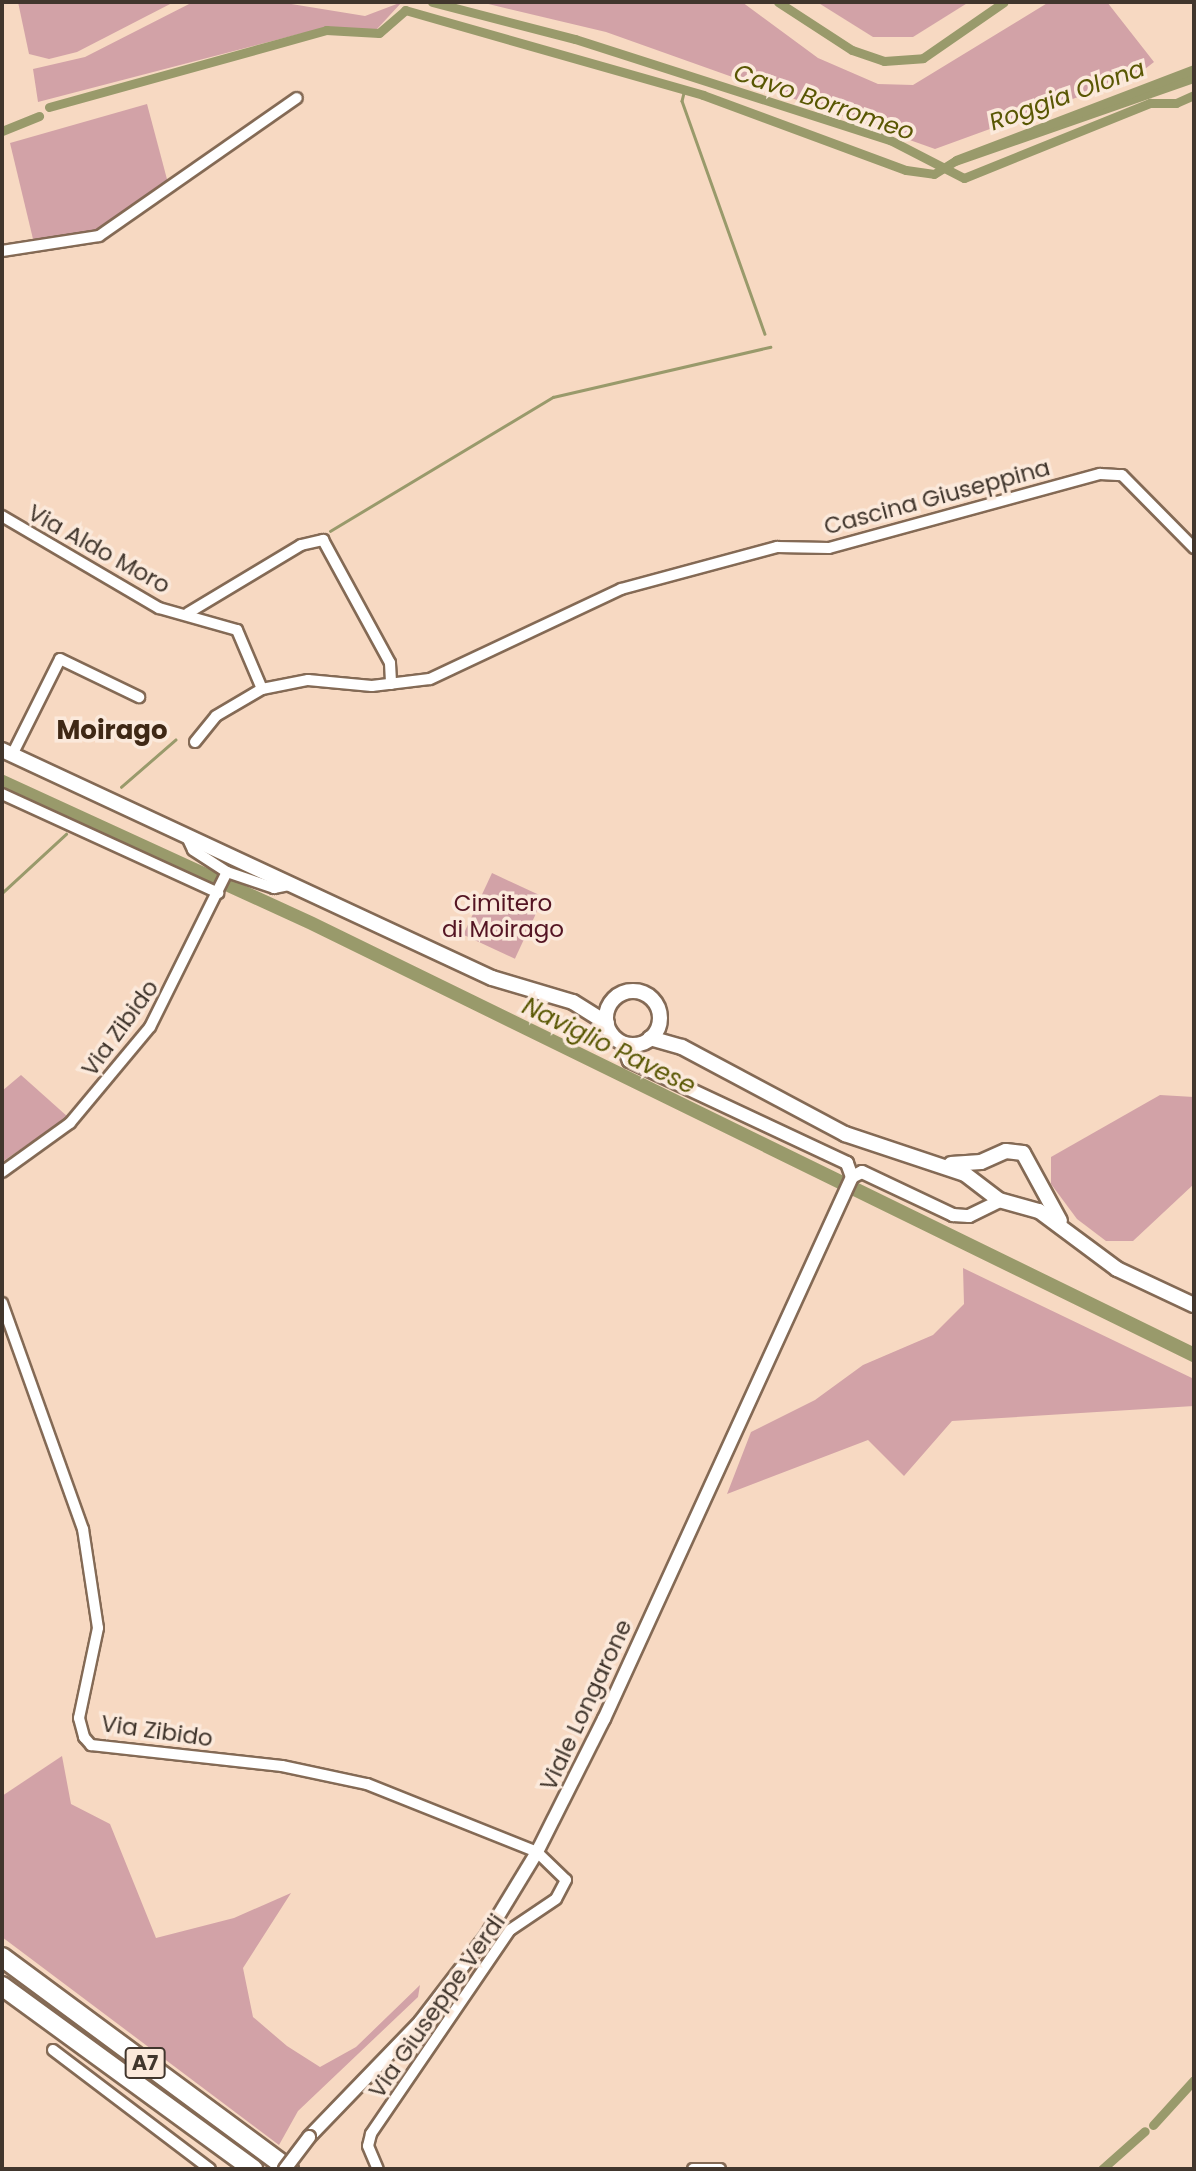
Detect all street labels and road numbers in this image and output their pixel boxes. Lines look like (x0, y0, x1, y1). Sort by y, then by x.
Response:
street label: Cascina Giuseppina (821, 454, 1053, 540)
street label: Via Aldo Moro (23, 499, 175, 599)
street label: Via Zibido (76, 974, 164, 1082)
street label: Viale Longarone (534, 1615, 638, 1795)
street label: Via Zibido (99, 1710, 215, 1752)
street label: Via Giuseppe Verdi (363, 1909, 511, 2103)
road number: A7 (124, 2046, 166, 2080)

